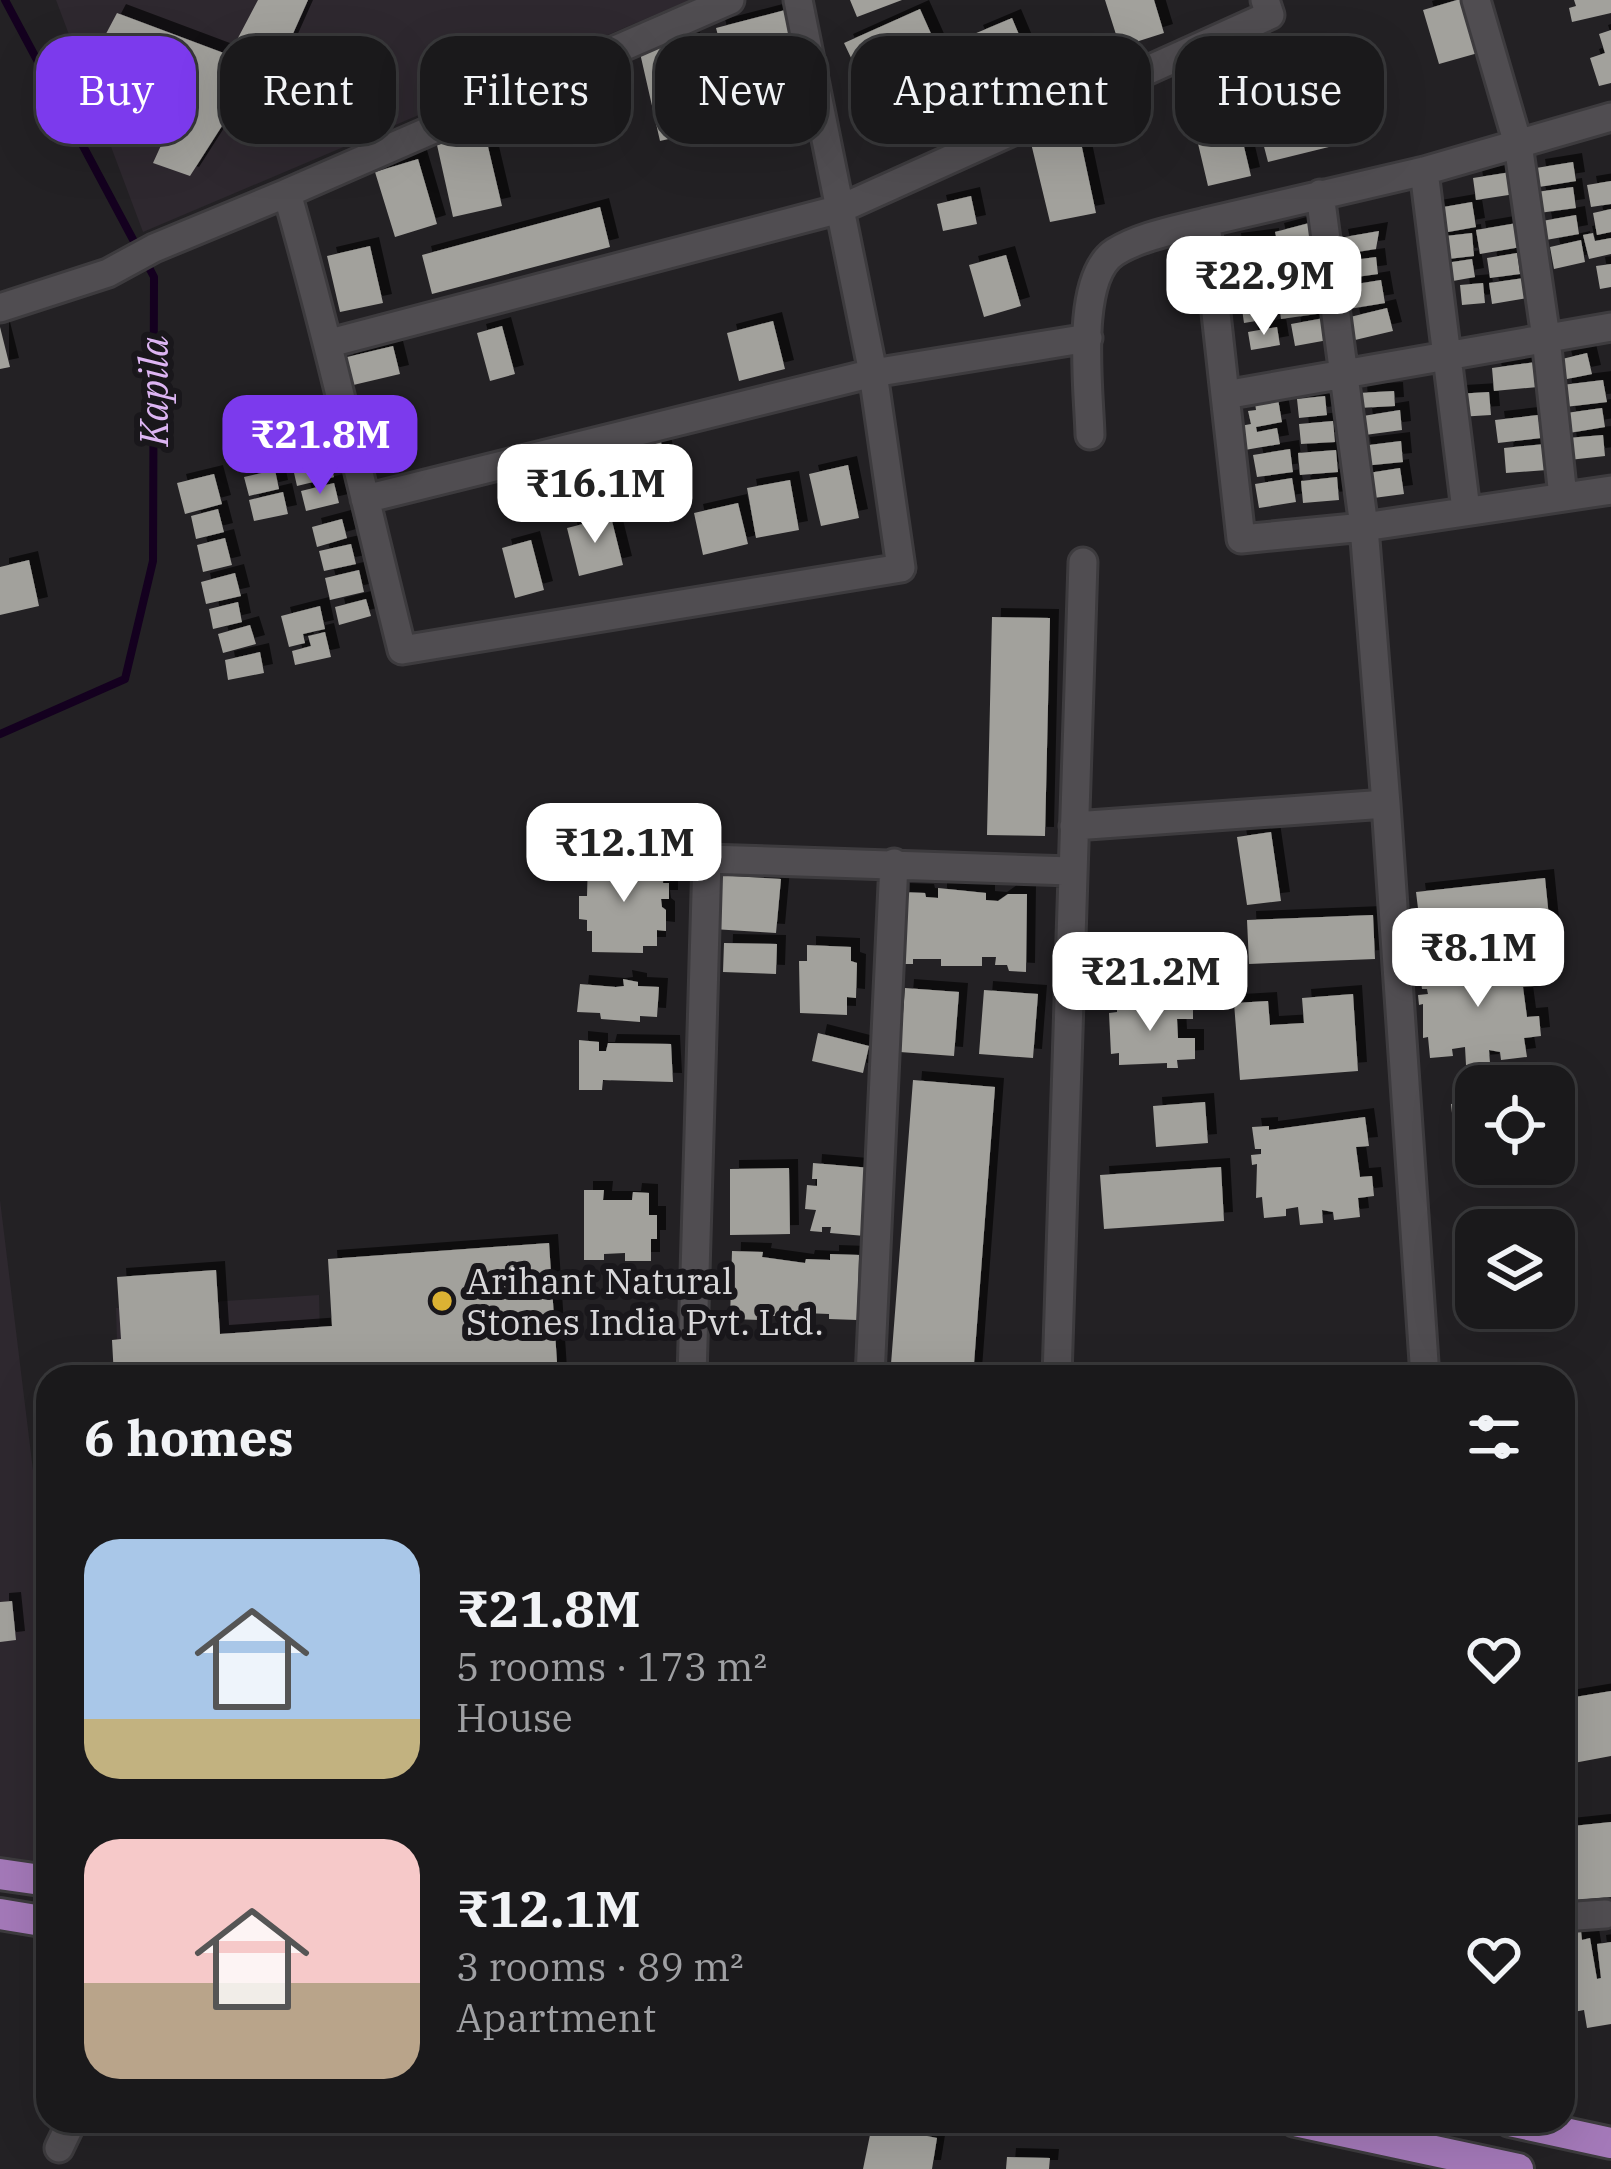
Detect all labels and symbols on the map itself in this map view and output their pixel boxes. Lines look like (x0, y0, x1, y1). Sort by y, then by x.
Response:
pin: ₹22.9M (1166, 236, 1362, 338)
water label: Kapila (128, 336, 179, 447)
pin: ₹21.8M (222, 395, 418, 497)
pin: ₹16.1M (497, 444, 693, 546)
pin: ₹12.1M (526, 803, 722, 905)
pin: ₹8.1M (1394, 908, 1562, 1010)
pin: ₹21.2M (1052, 932, 1248, 1034)
place label: Arihant Natural Stones India Pvt. Ltd. (466, 1257, 824, 1345)
marker: Arihant Natural Stones India Pvt. Ltd. (429, 1288, 455, 1314)

